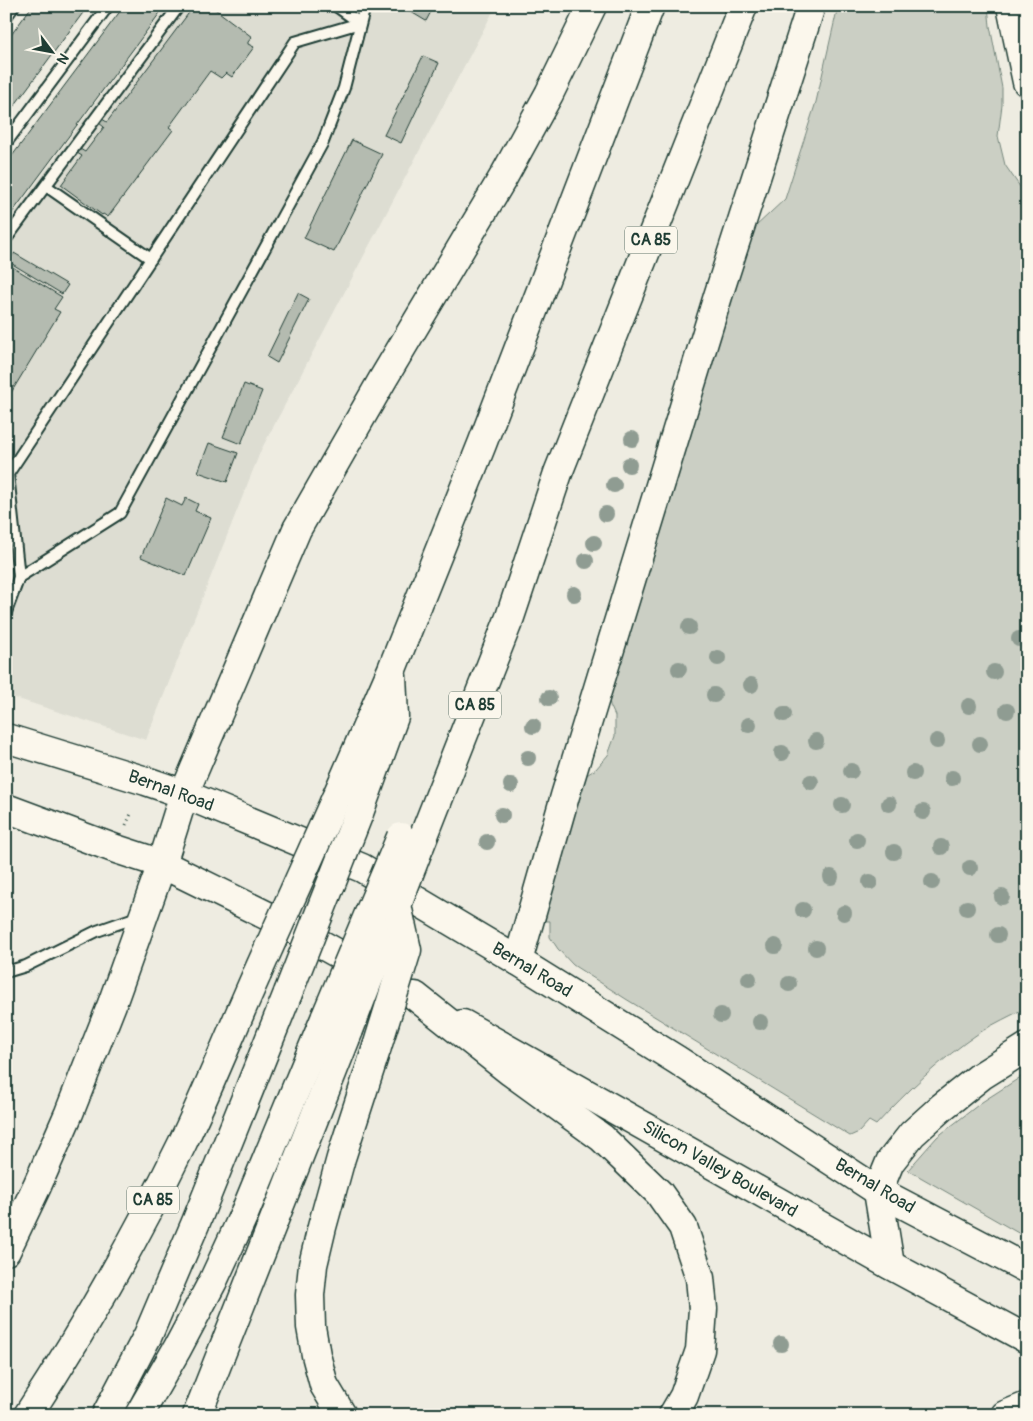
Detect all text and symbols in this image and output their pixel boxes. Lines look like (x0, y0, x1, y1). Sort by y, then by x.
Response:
north arrow (28, 28, 78, 78)
text: N (53, 50, 72, 67)
road number: CA 85 (625, 226, 677, 254)
road number: CA 85 (449, 692, 501, 718)
street label: Bernal Road (125, 765, 217, 817)
street label: Bernal Road (488, 937, 576, 1003)
street label: Silicon Valley Boulevard (638, 1115, 802, 1223)
street label: Bernal Road (831, 1153, 919, 1219)
road number: CA 85 (127, 1186, 179, 1214)

